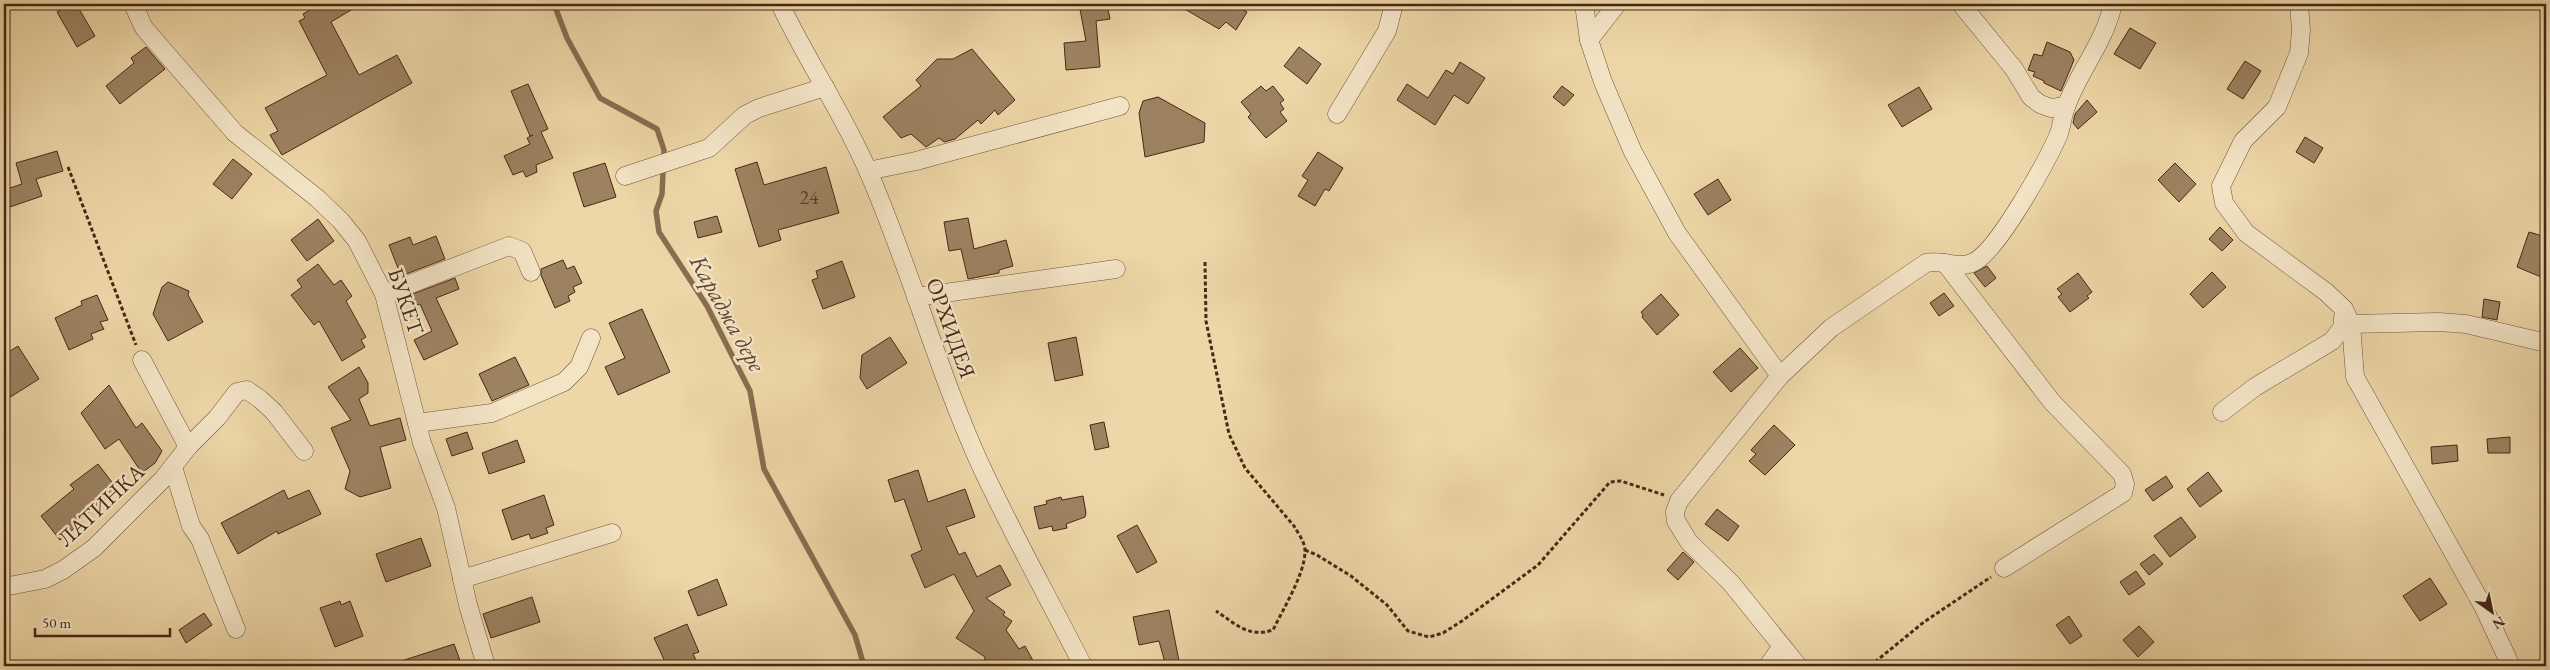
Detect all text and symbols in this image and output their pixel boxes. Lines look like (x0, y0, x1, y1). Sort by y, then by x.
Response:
house number: 24 (799, 184, 819, 210)
water label: Караджа дере (683, 248, 773, 378)
street label: БУКЕТ (381, 264, 431, 338)
street label: ОРХИДЕЯ (919, 274, 983, 382)
street label: ЛАТИНКА (51, 457, 151, 553)
north arrow (2468, 588, 2518, 638)
scale bar (35, 605, 170, 637)
text: N (2489, 612, 2509, 634)
text: 50 m (42, 613, 71, 632)

